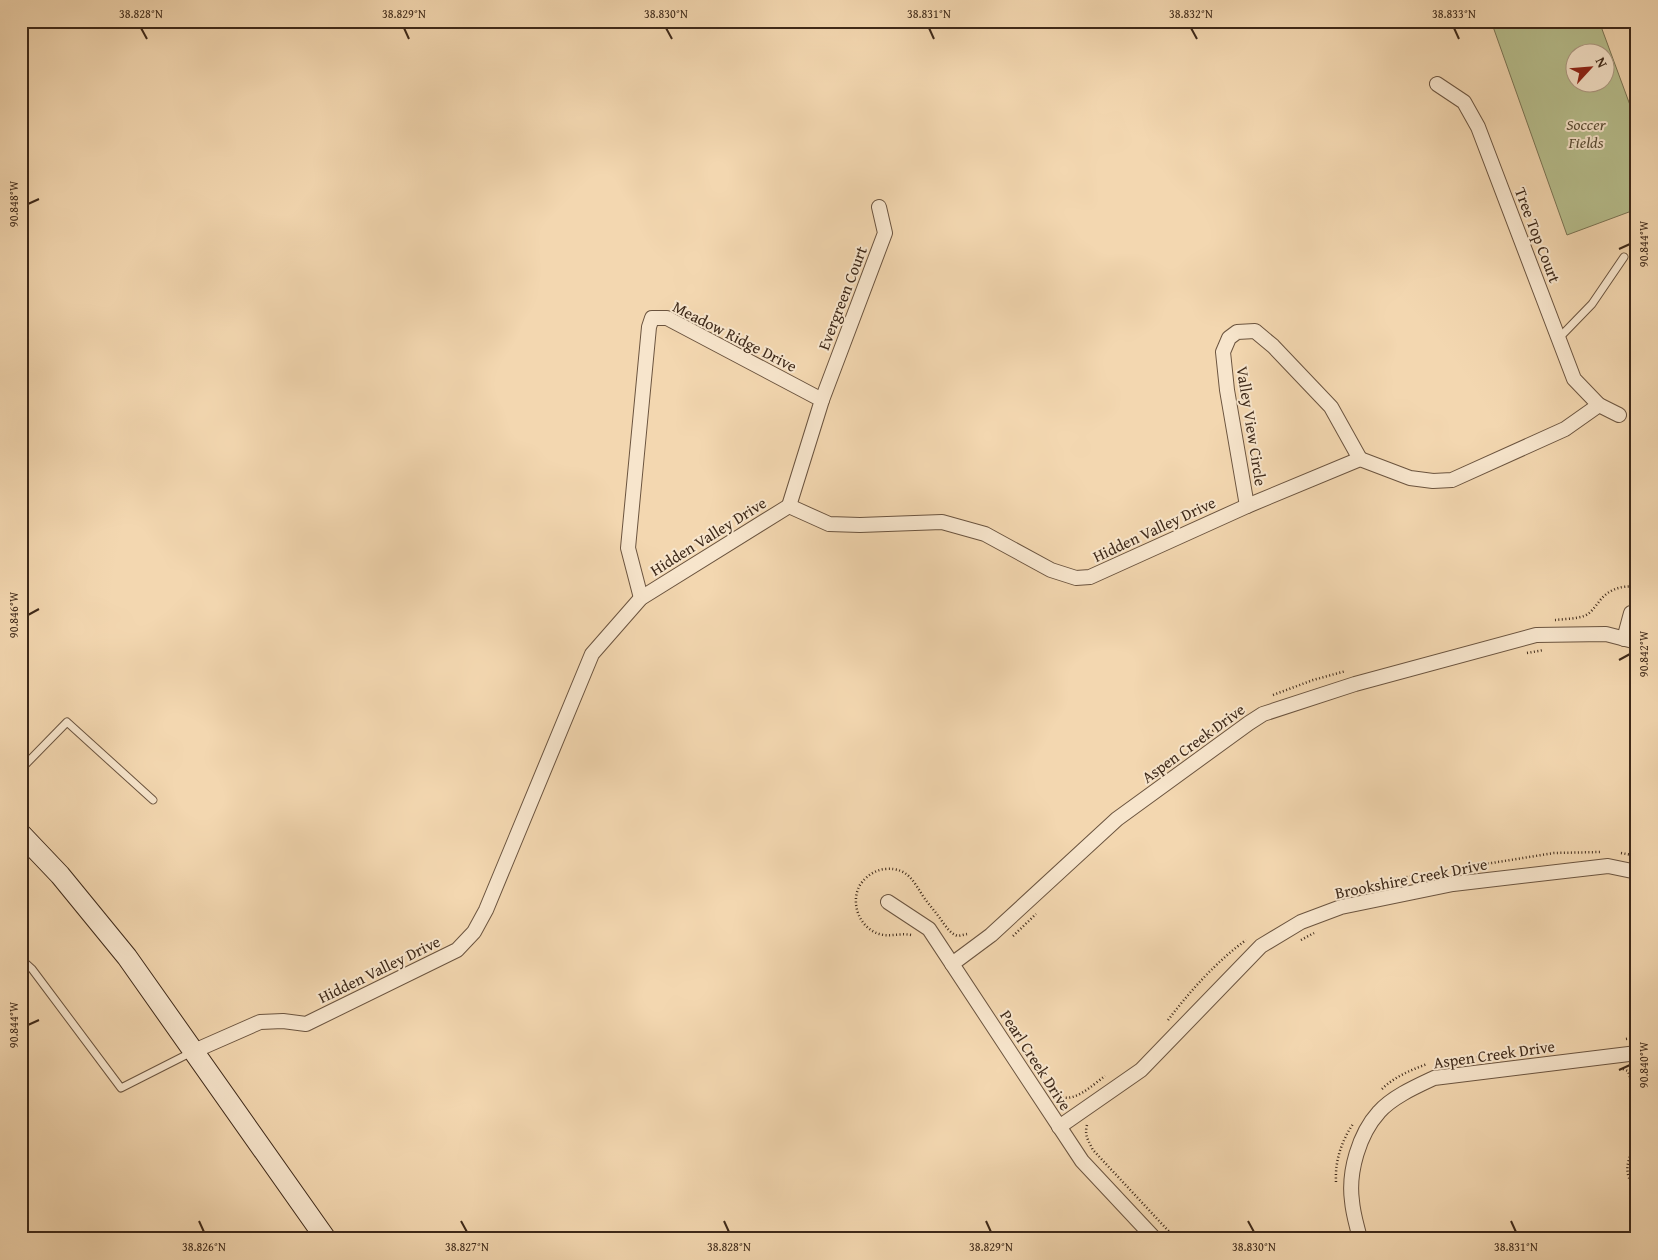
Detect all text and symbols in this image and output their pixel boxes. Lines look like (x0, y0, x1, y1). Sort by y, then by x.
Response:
text: 38.828°N (119, 5, 163, 22)
text: 38.829°N (382, 5, 426, 22)
text: 38.830°N (644, 5, 688, 22)
text: 38.831°N (907, 5, 951, 22)
text: 38.832°N (1169, 5, 1213, 22)
text: 38.833°N (1432, 5, 1476, 22)
north arrow (1566, 42, 1616, 92)
text: N (1591, 54, 1613, 71)
park label: Soccer Fields (1566, 112, 1607, 154)
text: 90.848°W (5, 180, 22, 227)
street label: Tree Top Court (1509, 184, 1567, 286)
text: 90.844°W (1635, 220, 1652, 267)
street label: Evergreen Court (811, 242, 873, 353)
street label: Meadow Ridge Drive (669, 294, 801, 378)
street label: Valley View Circle (1231, 364, 1273, 488)
street label: Hidden Valley Drive (1089, 490, 1219, 568)
street label: Hidden Valley Drive (645, 491, 771, 581)
text: 90.846°W (5, 591, 22, 638)
text: 90.842°W (1635, 630, 1652, 677)
street label: Aspen Creek Drive (1136, 697, 1250, 789)
street label: Brookshire Creek Drive (1333, 851, 1489, 905)
street label: Hidden Valley Drive (314, 929, 444, 1009)
text: 90.844°W (5, 1001, 22, 1048)
street label: Pearl Creek Drive (994, 1005, 1078, 1115)
street label: Aspen Creek Drive (1432, 1034, 1556, 1074)
text: 90.840°W (1635, 1041, 1652, 1088)
text: 38.826°N (182, 1238, 226, 1255)
text: 38.827°N (445, 1238, 489, 1255)
text: 38.828°N (707, 1238, 751, 1255)
text: 38.829°N (969, 1238, 1013, 1255)
text: 38.830°N (1232, 1238, 1276, 1255)
text: 38.831°N (1494, 1238, 1538, 1255)

